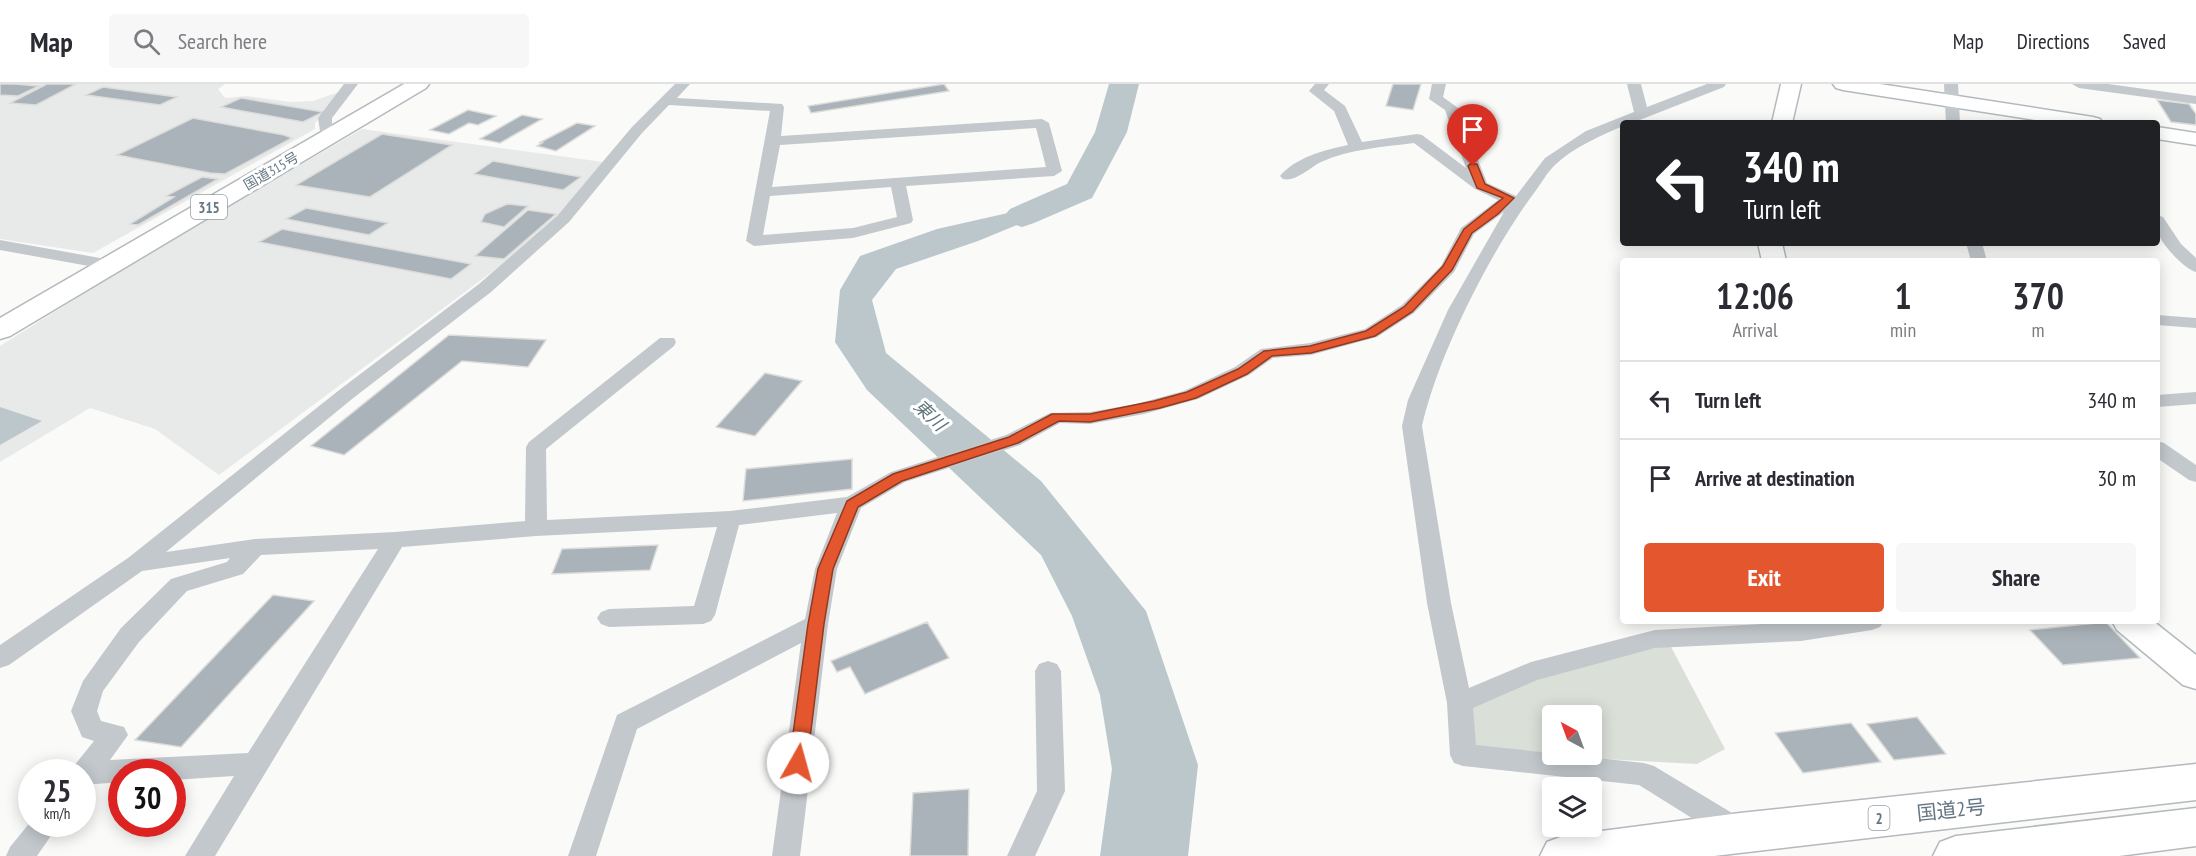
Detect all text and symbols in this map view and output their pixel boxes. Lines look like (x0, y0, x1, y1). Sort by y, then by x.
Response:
search box (109, 14, 529, 68)
text: Map (30, 23, 73, 60)
icon: search (130, 25, 163, 58)
text: Search here (178, 27, 267, 55)
text: Map (1953, 28, 1984, 55)
text: Directions (2017, 28, 2090, 55)
text: Saved (2123, 28, 2166, 55)
pin (1447, 104, 1498, 166)
icon: arrive (1456, 113, 1489, 146)
text: 340 m (1743, 139, 1840, 194)
icon: left (1644, 144, 1722, 222)
street label: 国道315号 (240, 148, 302, 194)
text: Turn left (1743, 192, 1821, 226)
road number: 315 (191, 195, 227, 219)
text: 12:06 (1716, 272, 1794, 319)
text: 1 (1894, 272, 1912, 319)
text: 370 (2012, 272, 2064, 319)
text: Arrival (1732, 317, 1778, 343)
text: min (1890, 317, 1916, 343)
text: m (2032, 317, 2045, 343)
icon: left (1644, 384, 1677, 417)
text: Turn left (1695, 386, 1761, 414)
text: 340 m (2087, 386, 2136, 414)
water label: 東川 (909, 394, 952, 437)
icon: arrive (1644, 462, 1677, 495)
text: Arrive at destination (1695, 464, 1855, 492)
text: 30 m (2097, 464, 2136, 492)
button: Exit (1644, 543, 1884, 612)
button: Share (1896, 543, 2136, 612)
north arrow (1542, 705, 1602, 765)
map controls (1542, 705, 1602, 837)
position arrow (766, 731, 830, 795)
speed limit sign: 30 (108, 759, 186, 837)
text: 25 (43, 771, 71, 810)
button: layers (1542, 777, 1602, 837)
street label: 国道2号 (1915, 793, 1987, 827)
text: km/h (44, 804, 70, 823)
road number: 2 (1868, 806, 1890, 830)

